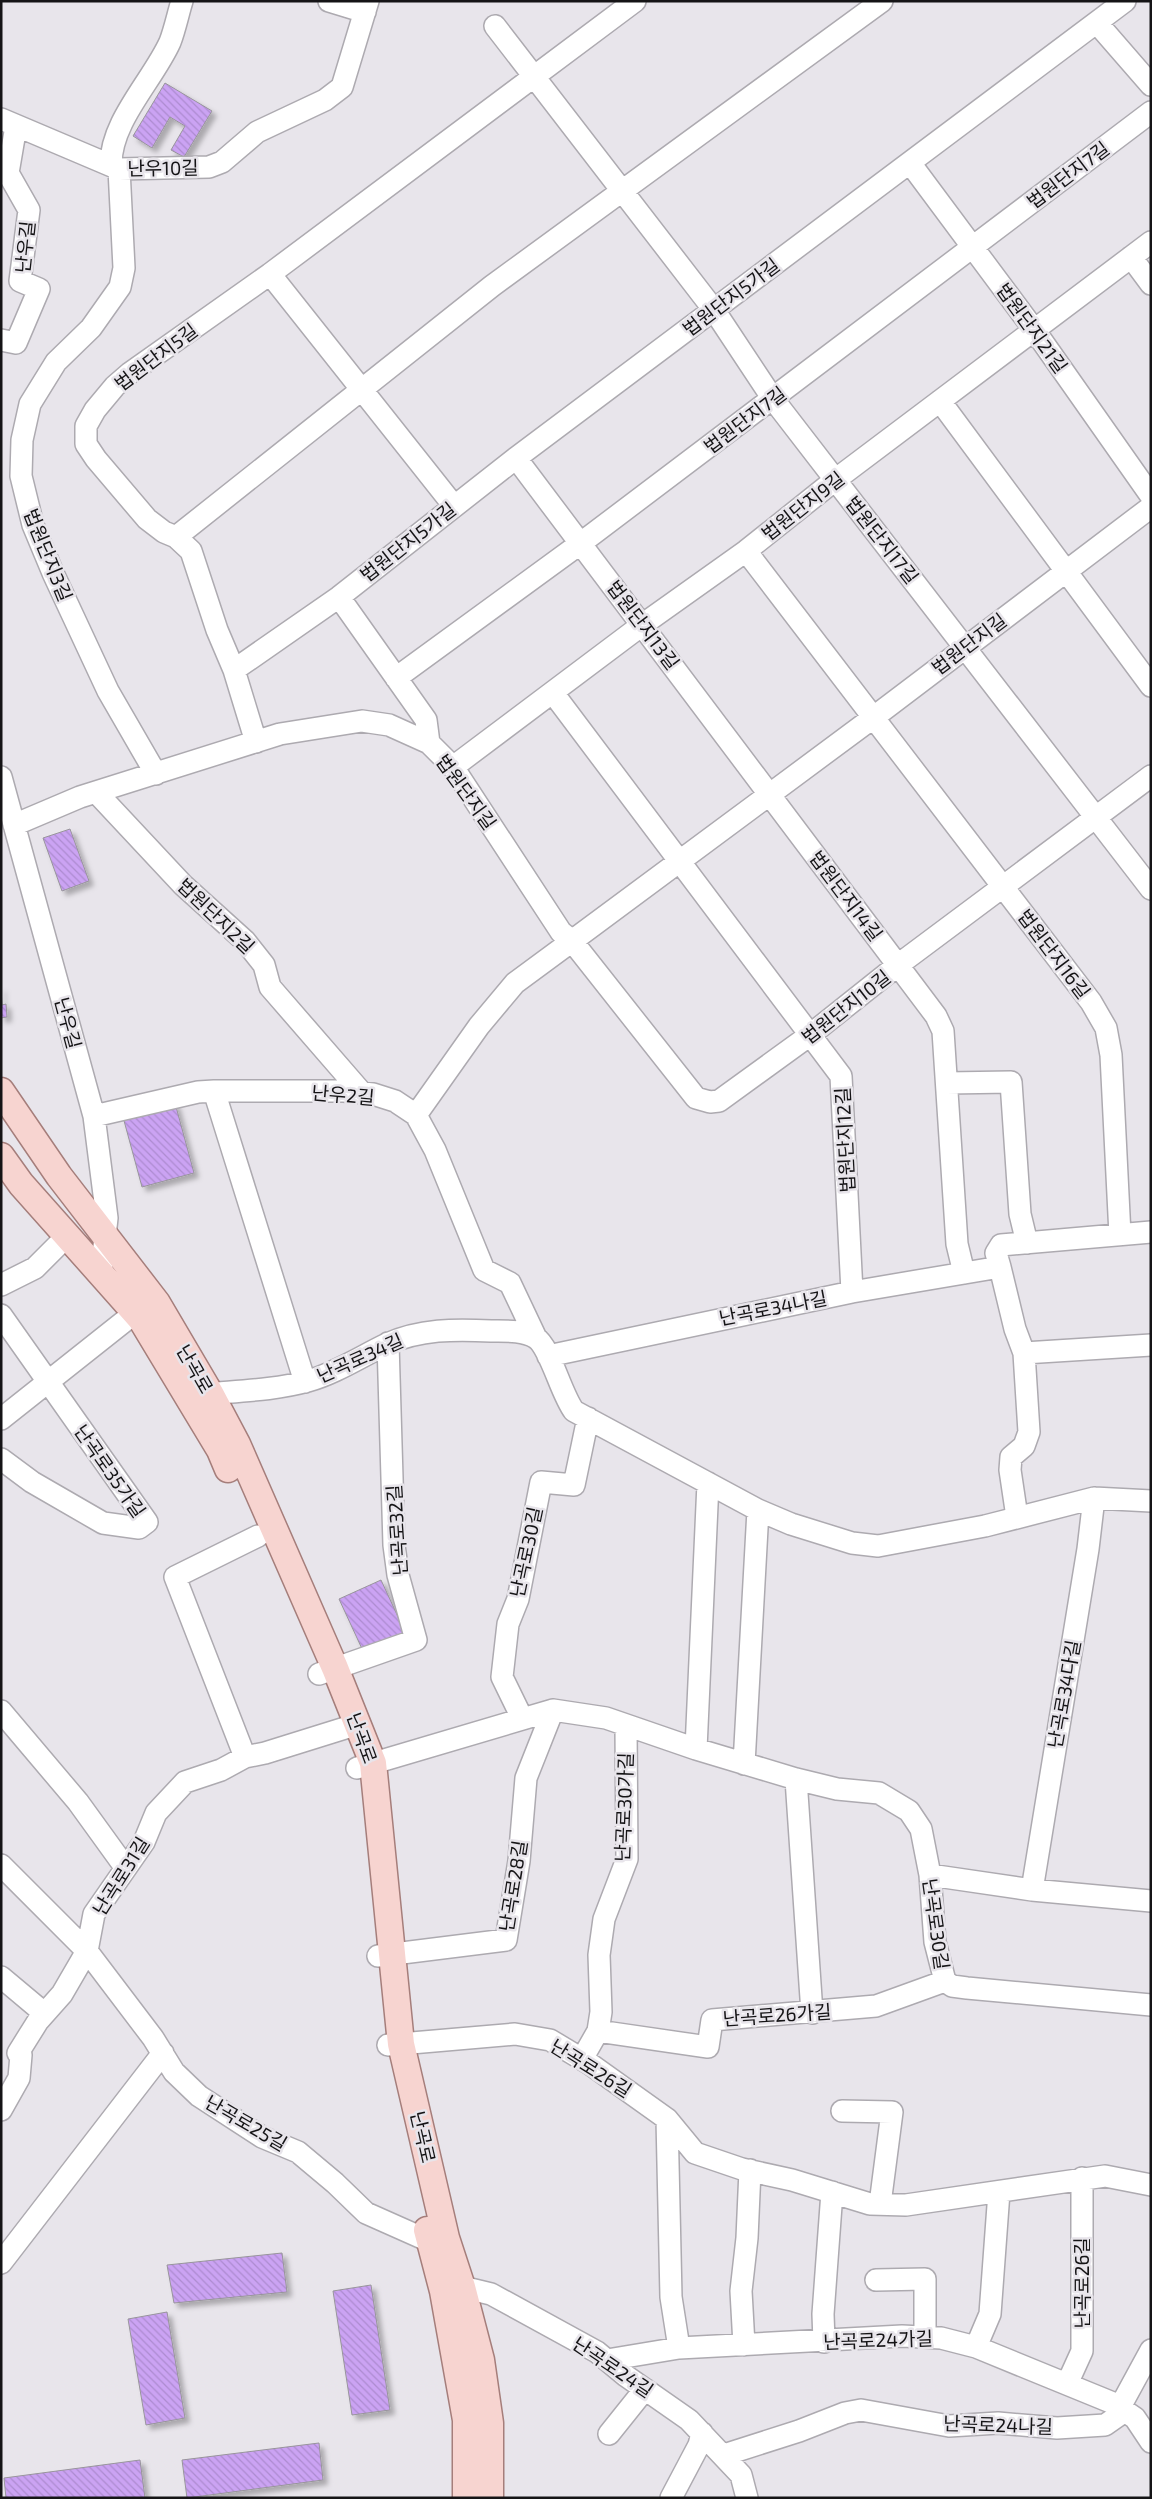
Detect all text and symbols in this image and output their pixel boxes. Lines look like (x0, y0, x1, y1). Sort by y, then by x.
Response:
street label: 법원단지7길 (1022, 136, 1113, 213)
street label: 난우10길 (127, 155, 199, 180)
street label: 난우길 (10, 220, 39, 274)
street label: 법원단지5가길 (678, 253, 784, 340)
street label: 법원단지21길 (992, 278, 1073, 377)
street label: 법원단지5길 (110, 318, 202, 395)
street label: 법원단지7길 (699, 381, 790, 458)
street label: 법원단지9길 (757, 466, 848, 545)
street label: 법원단지17길 (841, 491, 924, 588)
street label: 법원단지5가길 (355, 497, 460, 586)
street label: 법원단지3길 (19, 505, 77, 605)
street label: 법원단지13길 (602, 576, 684, 674)
street label: 법원단지길 (927, 608, 1011, 679)
street label: 법원단지길 (431, 750, 501, 834)
street label: 법원단지14길 (805, 846, 888, 945)
street label: 법원단지2길 (173, 873, 260, 958)
street label: 법원단지16길 (1013, 905, 1095, 1003)
street label: 법원단지10길 (797, 965, 895, 1048)
street label: 난우길 (51, 995, 86, 1051)
street label: 난우2길 (311, 1080, 375, 1109)
street label: 법원단지12길 (830, 1087, 859, 1193)
street label: 난곡로34나길 (717, 1286, 829, 1329)
street label: 난곡로34길 (313, 1328, 407, 1387)
street label: 난곡로 (172, 1340, 219, 1397)
street label: 난곡로35가길 (70, 1420, 151, 1522)
street label: 난곡로32길 (382, 1484, 411, 1576)
street label: 난곡로30길 (505, 1505, 546, 1599)
street label: 난곡로34다길 (1043, 1638, 1084, 1750)
street label: 난곡로 (343, 1709, 382, 1766)
street label: 난곡로30가길 (610, 1752, 637, 1862)
street label: 난곡로31길 (87, 1832, 154, 1919)
street label: 난곡로28길 (494, 1839, 531, 1933)
street label: 난곡로30길 (919, 1877, 954, 1971)
street label: 난곡로26가길 (722, 1999, 832, 2030)
street label: 난곡로26길 (546, 2034, 636, 2102)
street label: 난곡로25길 (201, 2090, 291, 2155)
street label: 난곡로 (406, 2109, 441, 2165)
street label: 난곡로26길 (1070, 2237, 1093, 2329)
street label: 난곡로24가길 (823, 2326, 933, 2353)
street label: 난곡로24길 (569, 2331, 658, 2402)
street label: 난곡로24나길 (943, 2411, 1053, 2438)

